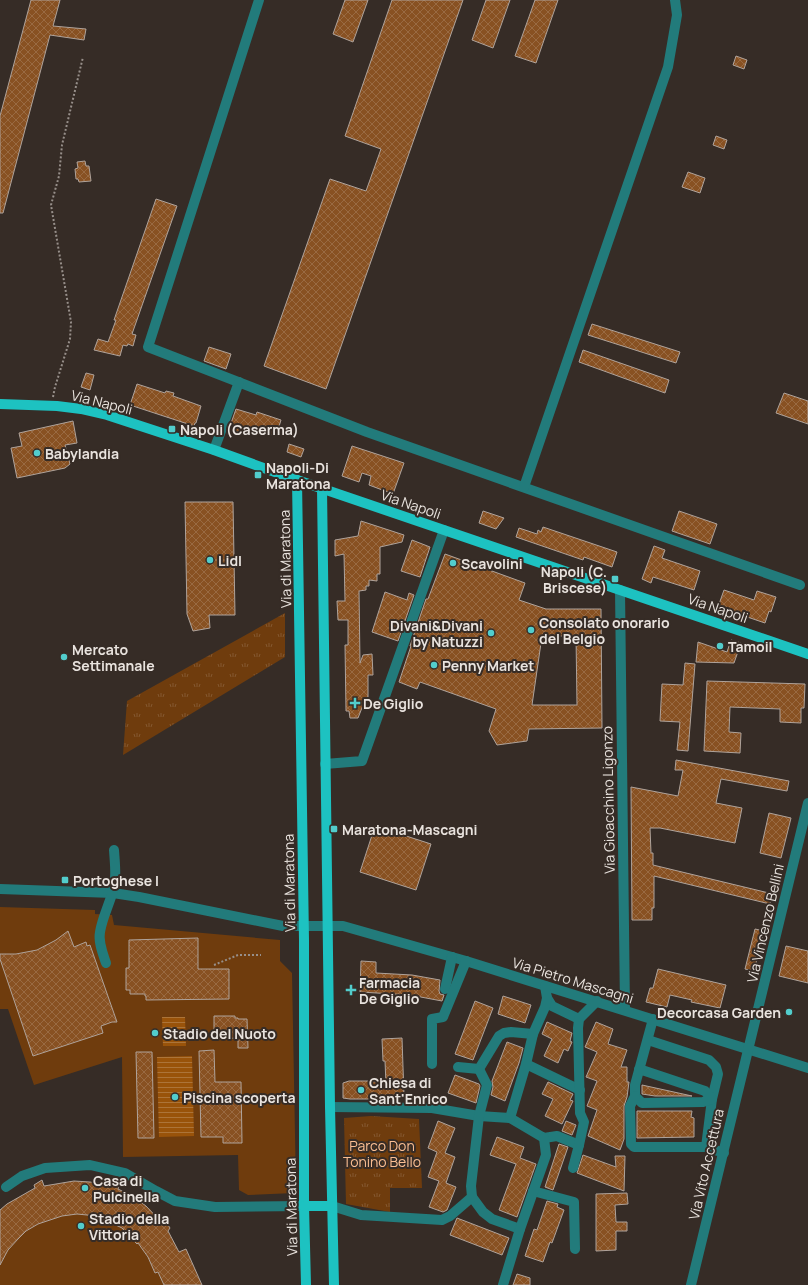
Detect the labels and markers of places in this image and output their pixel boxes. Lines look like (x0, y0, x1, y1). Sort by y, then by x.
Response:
place label: Napoli (Caserma) (180, 420, 299, 439)
marker: Napoli (Caserma) (167, 424, 177, 434)
place label: Babylandia (45, 444, 119, 463)
marker: Babylandia (32, 448, 42, 458)
place label: Napoli-Di Maratona (266, 458, 331, 493)
marker: Napoli-Di Maratona (253, 470, 263, 480)
place label: Lidl (218, 551, 242, 570)
place label: Scavolini (461, 554, 523, 573)
marker: Lidl (205, 555, 215, 565)
marker: Scavolini (448, 558, 458, 568)
place label: Napoli (C. Briscese) (541, 562, 607, 597)
marker: Napoli (C. Briscese) (610, 574, 620, 584)
place label: Consolato onorario del Belgio (539, 613, 670, 648)
place label: Divani&Divani by Natuzzi (390, 616, 483, 651)
marker: Consolato onorario del Belgio (526, 625, 536, 635)
marker: Divani&Divani by Natuzzi (486, 628, 496, 638)
place label: Tamoil (728, 637, 773, 656)
place label: Mercato Settimanale (72, 640, 155, 675)
marker: Tamoil (715, 641, 725, 651)
marker: Mercato Settimanale (59, 652, 69, 662)
place label: Penny Market (442, 656, 534, 675)
marker: Penny Market (429, 660, 439, 670)
place label: De Giglio (363, 694, 424, 713)
marker: De Giglio (350, 698, 360, 708)
place label: Maratona-Mascagni (342, 820, 477, 839)
marker: Maratona-Mascagni (329, 824, 339, 834)
place label: Portoghese I (73, 871, 159, 890)
marker: Portoghese I (60, 875, 70, 885)
place label: Farmacia De Giglio (359, 973, 420, 1008)
marker: Farmacia De Giglio (346, 985, 356, 995)
place label: Decorcasa Garden (657, 1003, 781, 1022)
marker: Decorcasa Garden (784, 1007, 794, 1017)
place label: Stadio del Nuoto (163, 1024, 276, 1043)
marker: Stadio del Nuoto (150, 1028, 160, 1038)
place label: Chiesa di Sant'Enrico (369, 1073, 448, 1108)
marker: Chiesa di Sant'Enrico (356, 1085, 366, 1095)
place label: Piscina scoperta (183, 1088, 296, 1107)
marker: Piscina scoperta (170, 1092, 180, 1102)
place label: Casa di Pulcinella (93, 1171, 159, 1206)
marker: Casa di Pulcinella (80, 1183, 90, 1193)
place label: Stadio della Vittoria (89, 1209, 169, 1244)
marker: Stadio della Vittoria (76, 1221, 86, 1231)

